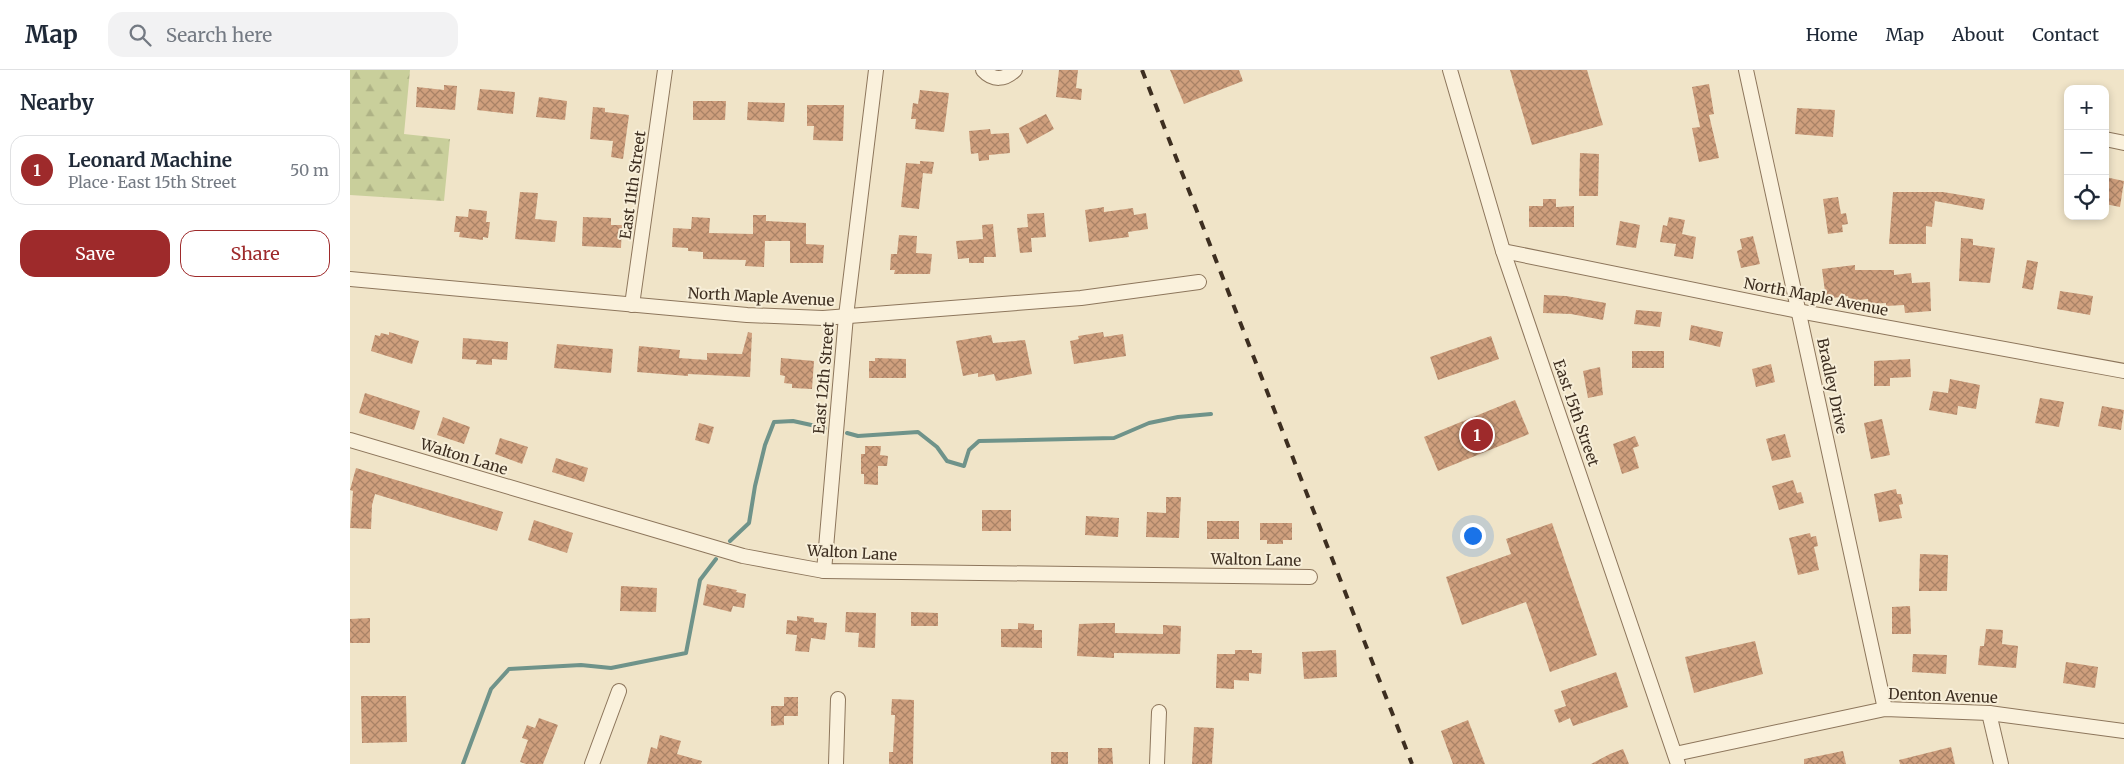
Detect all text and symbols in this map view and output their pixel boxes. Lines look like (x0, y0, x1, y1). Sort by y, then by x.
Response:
search box (108, 12, 458, 57)
text: Map (25, 19, 78, 50)
icon: search (126, 21, 154, 49)
text: Search here (166, 23, 272, 47)
text: Home (1806, 23, 1858, 46)
text: Map (1886, 23, 1924, 46)
text: About (1952, 23, 2004, 46)
text: Contact (2032, 23, 2099, 46)
map controls (2064, 85, 2109, 220)
button: + (2064, 85, 2109, 130)
text: Nearby (20, 89, 94, 116)
street label: East 11th Street (615, 129, 650, 241)
button: − (2064, 130, 2109, 175)
text: Leonard Machine (68, 148, 232, 172)
text: 1 (33, 160, 41, 180)
text: 50 m (290, 160, 329, 180)
text: Place · East 15th Street (68, 172, 236, 192)
button: locate (2064, 175, 2109, 220)
button: Save (20, 230, 170, 277)
button: Share (180, 230, 330, 277)
street label: North Maple Avenue (1742, 273, 1890, 320)
street label: North Maple Avenue (687, 283, 835, 310)
street label: East 12th Street (809, 321, 838, 435)
street label: Bradley Drive (1813, 336, 1852, 436)
street label: East 15th Street (1549, 357, 1604, 469)
pin: 1 (1461, 416, 1493, 454)
street label: Walton Lane (417, 434, 510, 479)
your location (1460, 523, 1486, 549)
street label: Walton Lane (805, 541, 898, 564)
street label: Walton Lane (1210, 549, 1301, 570)
street label: Denton Avenue (1888, 684, 1998, 707)

